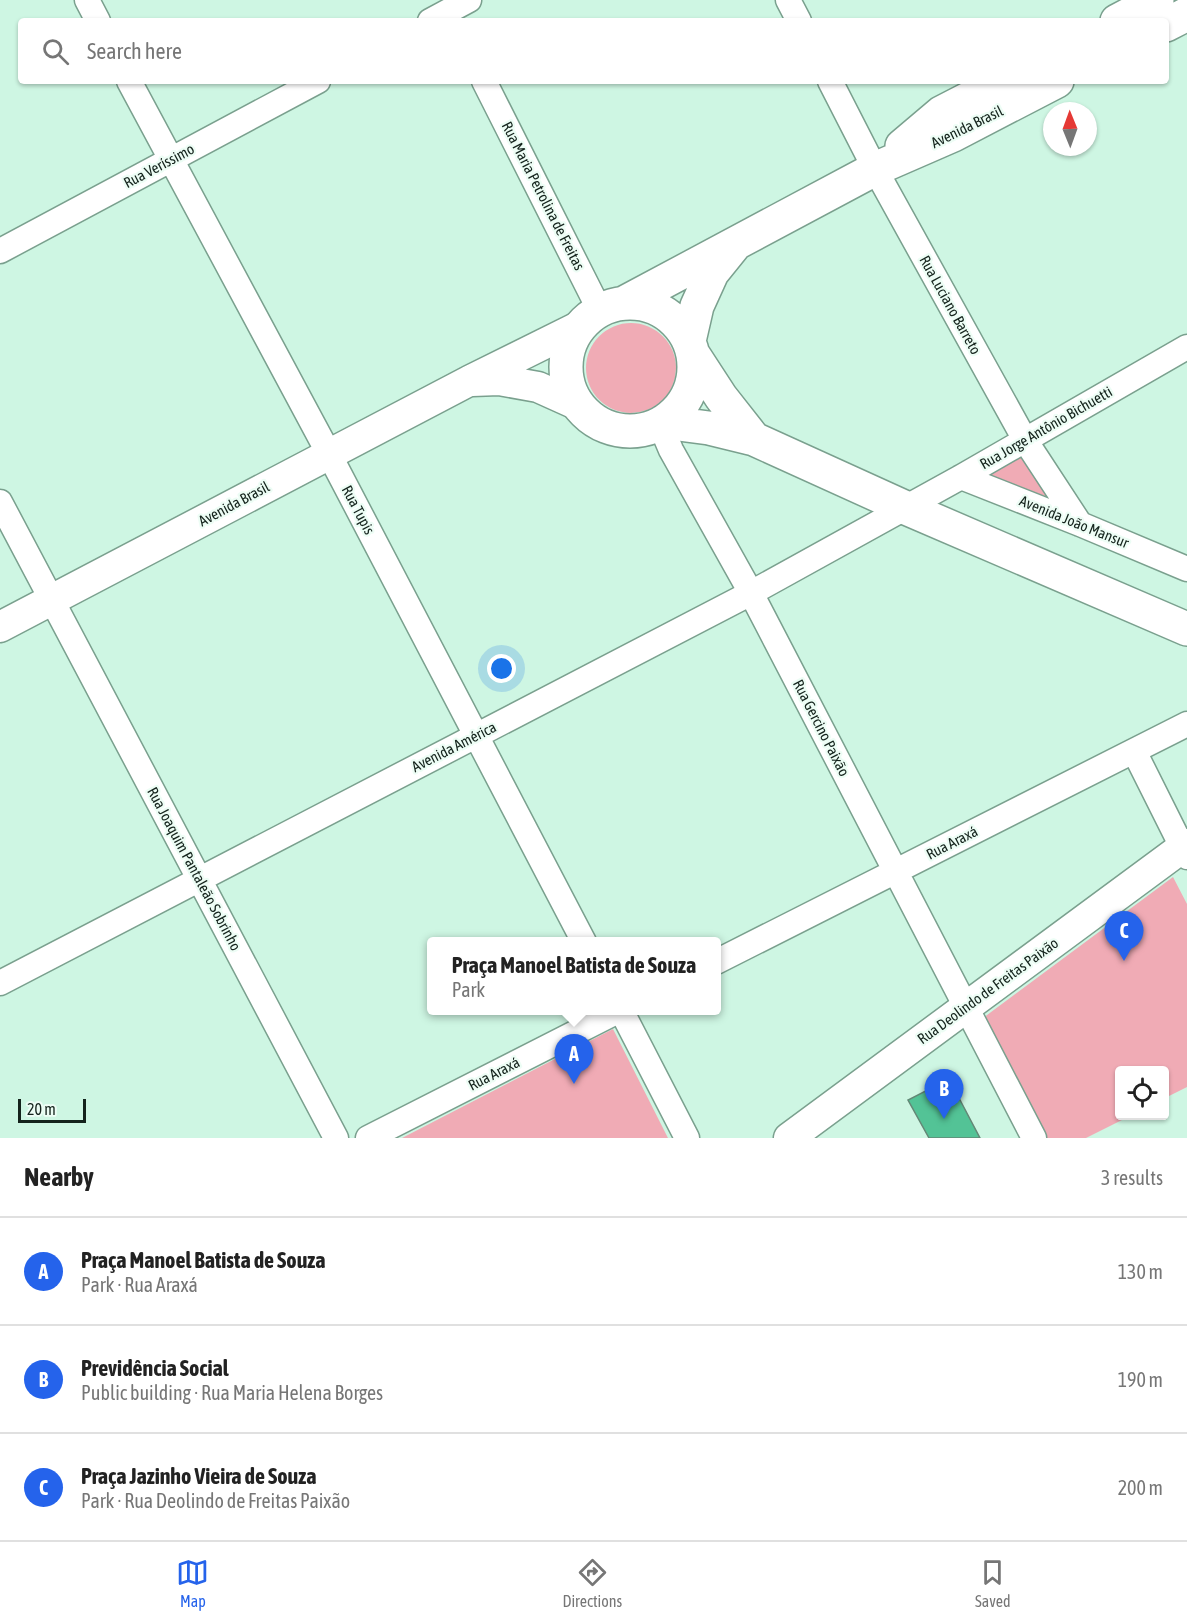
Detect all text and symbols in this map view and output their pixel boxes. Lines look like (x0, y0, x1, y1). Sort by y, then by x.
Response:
search box (18, 18, 1169, 84)
icon: search (39, 35, 72, 68)
text: Search here (87, 38, 182, 64)
street label: Avenida Brasil (928, 102, 1006, 151)
north arrow (1043, 102, 1097, 156)
street label: Rua Maria Petrolina de Freitas (499, 119, 588, 273)
street label: Rua Veríssimo (121, 140, 197, 191)
street label: Rua Luciano Barreto (916, 252, 985, 357)
street label: Rua Jorge Antônio Bichuetti (977, 383, 1115, 472)
street label: Avenida Brasil (195, 478, 272, 529)
street label: Rua Tupis (339, 483, 378, 537)
street label: Avenida João Mansur (1017, 492, 1132, 551)
your location (487, 654, 516, 683)
street label: Rua Gercino Paixão (790, 677, 853, 779)
street label: Avenida América (409, 718, 499, 775)
street label: Rua Joaquim Pantaleão Sobrinho (144, 784, 245, 953)
street label: Rua Araxá (923, 822, 980, 863)
pin: C (1104, 912, 1144, 961)
street label: Rua Deolindo de Freitas Paixão (914, 934, 1061, 1047)
popup (427, 937, 721, 1015)
text: Praça Manoel Batista de Souza (452, 952, 696, 978)
text: Park (452, 978, 485, 1001)
pin: A (554, 1034, 594, 1084)
street label: Rua Araxá (465, 1053, 522, 1094)
map controls (1115, 1066, 1169, 1120)
button: locate (1115, 1066, 1169, 1120)
pin: B (924, 1070, 964, 1119)
scale bar (18, 1096, 86, 1124)
text: 20 m (27, 1100, 56, 1118)
text: Nearby (24, 1162, 94, 1192)
text: 3 results (1101, 1166, 1163, 1189)
text: Praça Manoel Batista de Souza (81, 1247, 325, 1273)
text: A (39, 1260, 48, 1283)
text: 130 m (1118, 1260, 1163, 1283)
text: Park · Rua Araxá (81, 1273, 198, 1296)
text: Previdência Social (81, 1355, 229, 1381)
text: B (39, 1368, 48, 1391)
text: 190 m (1118, 1368, 1163, 1391)
text: Public building · Rua Maria Helena Borges (81, 1381, 383, 1404)
text: Praça Jazinho Vieira de Souza (81, 1463, 316, 1489)
text: C (39, 1476, 48, 1499)
text: 200 m (1118, 1476, 1163, 1499)
text: Park · Rua Deolindo de Freitas Paixão (81, 1489, 350, 1512)
tab: Map (176, 1556, 209, 1610)
tab: Directions (562, 1556, 622, 1610)
tab: Saved (975, 1556, 1010, 1610)

